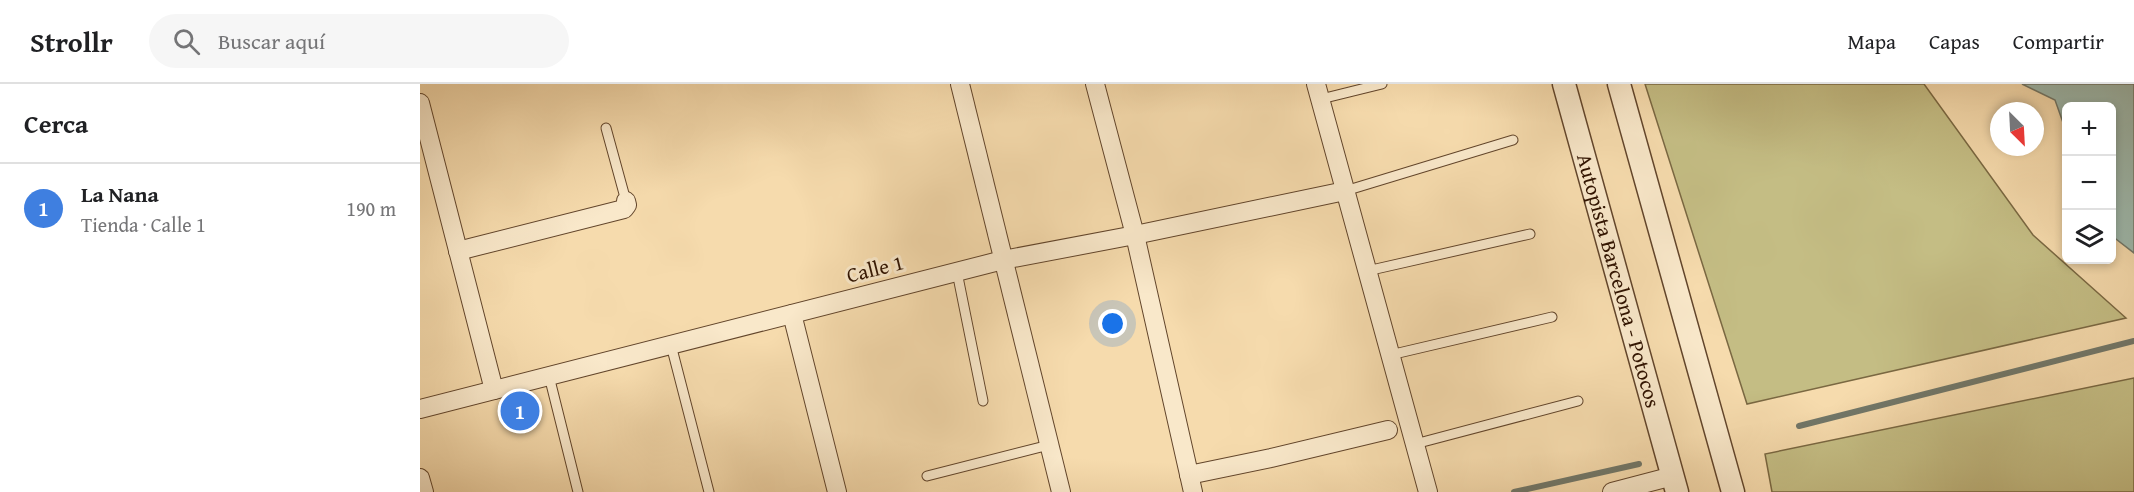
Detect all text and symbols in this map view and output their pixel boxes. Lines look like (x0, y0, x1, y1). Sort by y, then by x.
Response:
search box (149, 14, 569, 68)
text: Strollr (30, 21, 113, 62)
icon: search (170, 25, 203, 58)
text: Buscar aquí (218, 25, 325, 57)
text: Mapa (1847, 26, 1896, 57)
text: Capas (1929, 26, 1980, 57)
text: Compartir (2013, 26, 2104, 57)
north arrow (1990, 102, 2044, 156)
map controls (2062, 102, 2116, 264)
button: + (2062, 102, 2116, 156)
text: Cerca (24, 104, 88, 143)
street label: Autopista Barcelona - Potocos (1569, 150, 1669, 411)
button: − (2062, 156, 2116, 210)
text: La Nana (81, 178, 159, 210)
text: 1 (38, 194, 49, 223)
text: 190 m (346, 194, 396, 223)
text: Tienda · Calle 1 (81, 210, 206, 239)
button: layers (2062, 210, 2116, 264)
street label: Calle 1 (843, 246, 907, 291)
your location (1098, 309, 1127, 338)
pin: 1 (500, 388, 540, 434)

